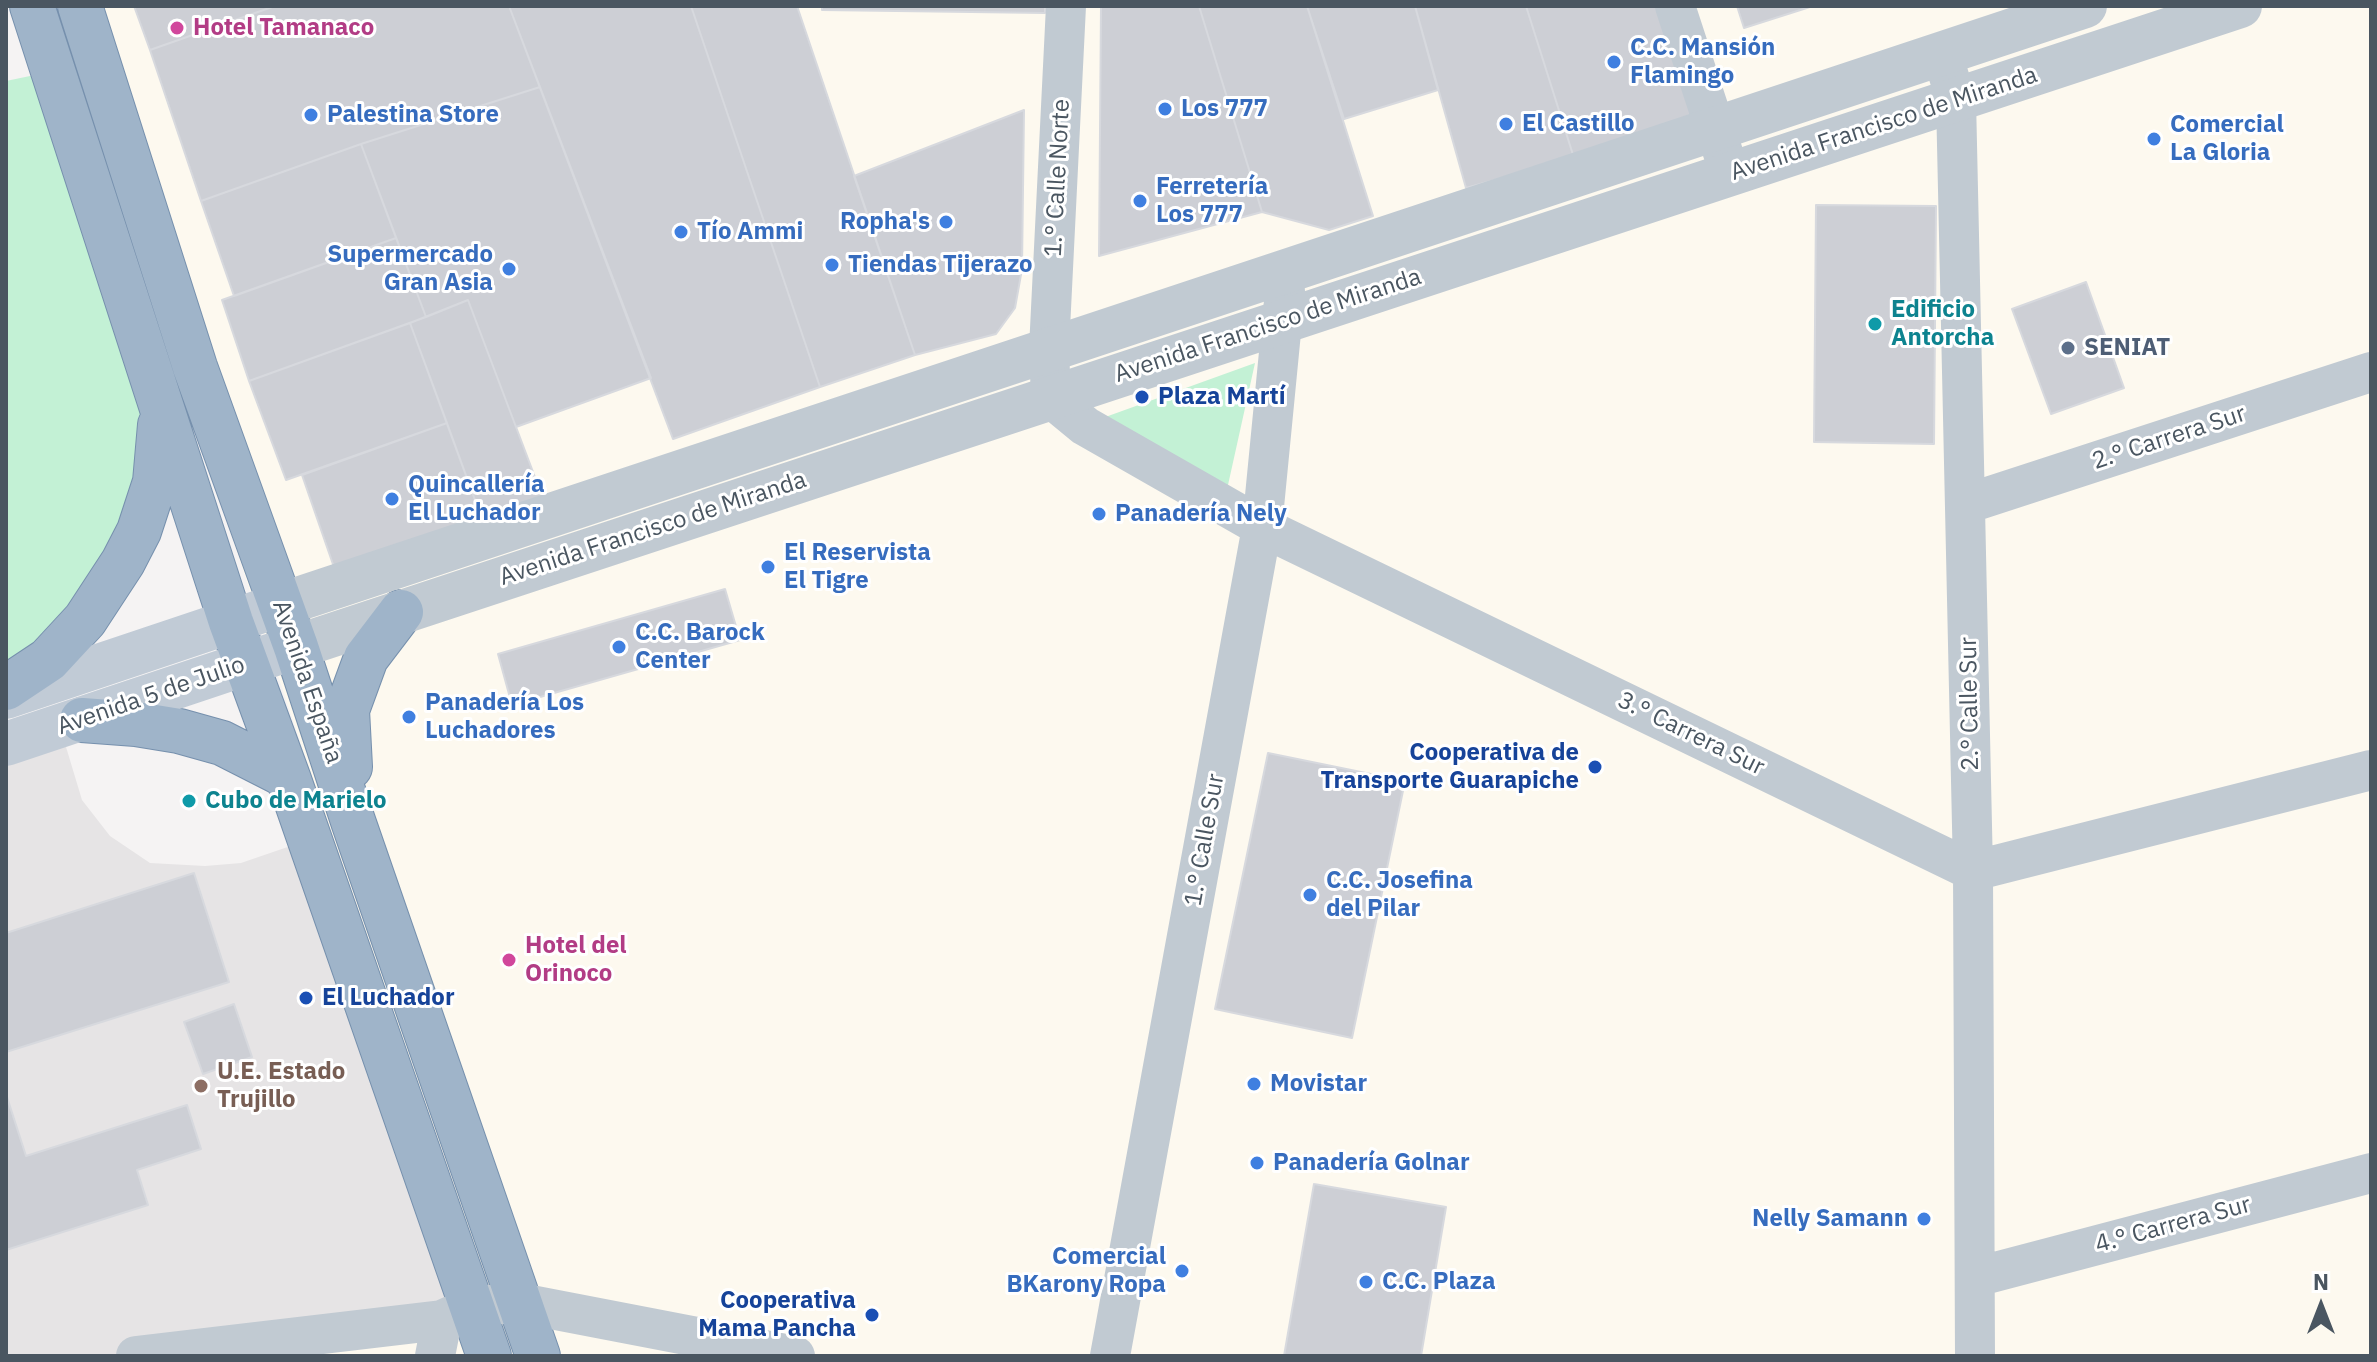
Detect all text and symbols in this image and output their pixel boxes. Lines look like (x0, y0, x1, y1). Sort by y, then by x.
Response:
place label: Hotel Tamanaco (193, 14, 374, 42)
marker: Hotel Tamanaco (168, 19, 186, 37)
place label: C.C. Mansión Flamingo (1630, 34, 1775, 90)
marker: C.C. Mansión Flamingo (1605, 53, 1623, 71)
street label: Avenida Francisco de Miranda (1727, 61, 2041, 187)
place label: Los 777 (1181, 95, 1268, 123)
street label: 1.° Calle Norte (1039, 98, 1077, 258)
marker: Los 777 (1156, 100, 1174, 118)
place label: Palestina Store (327, 101, 499, 129)
marker: Palestina Store (302, 106, 320, 124)
place label: El Castillo (1522, 110, 1635, 138)
place label: Comercial La Gloria (2170, 111, 2284, 167)
marker: El Castillo (1497, 115, 1515, 133)
marker: Comercial La Gloria (2145, 130, 2163, 148)
place label: Ferretería Los 777 (1156, 173, 1268, 229)
marker: Ferretería Los 777 (1131, 192, 1149, 210)
place label: Ropha's (840, 208, 930, 236)
marker: Ropha's (937, 213, 955, 231)
place label: Tío Ammi (697, 218, 803, 246)
marker: Tío Ammi (672, 223, 690, 241)
place label: Supermercado Gran Asia (327, 241, 493, 297)
place label: Tiendas Tijerazo (848, 251, 1033, 279)
marker: Tiendas Tijerazo (823, 256, 841, 274)
marker: Supermercado Gran Asia (500, 260, 518, 278)
street label: Avenida Francisco de Miranda (1111, 263, 1425, 389)
place label: Edificio Antorcha (1891, 296, 1994, 352)
marker: Edificio Antorcha (1866, 315, 1884, 333)
place label: SENIAT (2084, 334, 2170, 362)
marker: SENIAT (2059, 339, 2077, 357)
place label: Plaza Martí (1158, 383, 1286, 411)
marker: Plaza Martí (1133, 388, 1151, 406)
street label: 2.° Carrera Sur (2089, 400, 2249, 476)
street label: Avenida Francisco de Miranda (496, 466, 810, 592)
place label: Quincallería El Luchador (408, 471, 545, 527)
marker: Quincallería El Luchador (383, 490, 401, 508)
place label: Panadería Nely (1115, 500, 1287, 528)
marker: Panadería Nely (1090, 505, 1108, 523)
place label: El Reservista El Tigre (784, 539, 931, 595)
marker: El Reservista El Tigre (759, 558, 777, 576)
street label: Avenida España (266, 597, 348, 767)
place label: C.C. Barock Center (635, 619, 765, 675)
street label: 2.° Calle Sur (1954, 637, 1986, 771)
marker: C.C. Barock Center (610, 638, 628, 656)
street label: Avenida 5 de Julio (53, 650, 249, 742)
street label: 3.° Carrera Sur (1613, 686, 1769, 782)
place label: Panadería Los Luchadores (425, 689, 584, 745)
marker: Panadería Los Luchadores (400, 708, 418, 726)
place label: Cooperativa de Transporte Guarapiche (1321, 739, 1579, 795)
marker: Cooperativa de Transporte Guarapiche (1586, 758, 1604, 776)
street label: 1.° Calle Sur (1179, 772, 1231, 908)
place label: Cubo de Marielo (205, 787, 387, 815)
marker: Cubo de Marielo (180, 792, 198, 810)
place label: C.C. Josefina del Pilar (1326, 867, 1473, 923)
marker: C.C. Josefina del Pilar (1301, 886, 1319, 904)
place label: Hotel del Orinoco (525, 932, 627, 988)
marker: Hotel del Orinoco (500, 951, 518, 969)
place label: El Luchador (322, 984, 455, 1012)
marker: El Luchador (297, 989, 315, 1007)
place label: U.E. Estado Trujillo (217, 1058, 345, 1114)
place label: Movistar (1270, 1070, 1367, 1098)
marker: Movistar (1245, 1075, 1263, 1093)
marker: U.E. Estado Trujillo (192, 1077, 210, 1095)
place label: Panadería Golnar (1273, 1149, 1470, 1177)
marker: Panadería Golnar (1248, 1154, 1266, 1172)
street label: 4.° Carrera Sur (2092, 1190, 2254, 1260)
place label: Nelly Samann (1752, 1205, 1908, 1233)
marker: Nelly Samann (1915, 1210, 1933, 1228)
place label: Comercial BKarony Ropa (1007, 1243, 1166, 1299)
marker: Comercial BKarony Ropa (1173, 1262, 1191, 1280)
north arrow (2281, 1266, 2361, 1346)
text: N (2313, 1267, 2329, 1296)
place label: C.C. Plaza (1382, 1268, 1496, 1296)
marker: C.C. Plaza (1357, 1273, 1375, 1291)
place label: Cooperativa Mama Pancha (698, 1287, 856, 1343)
marker: Cooperativa Mama Pancha (863, 1306, 881, 1324)

